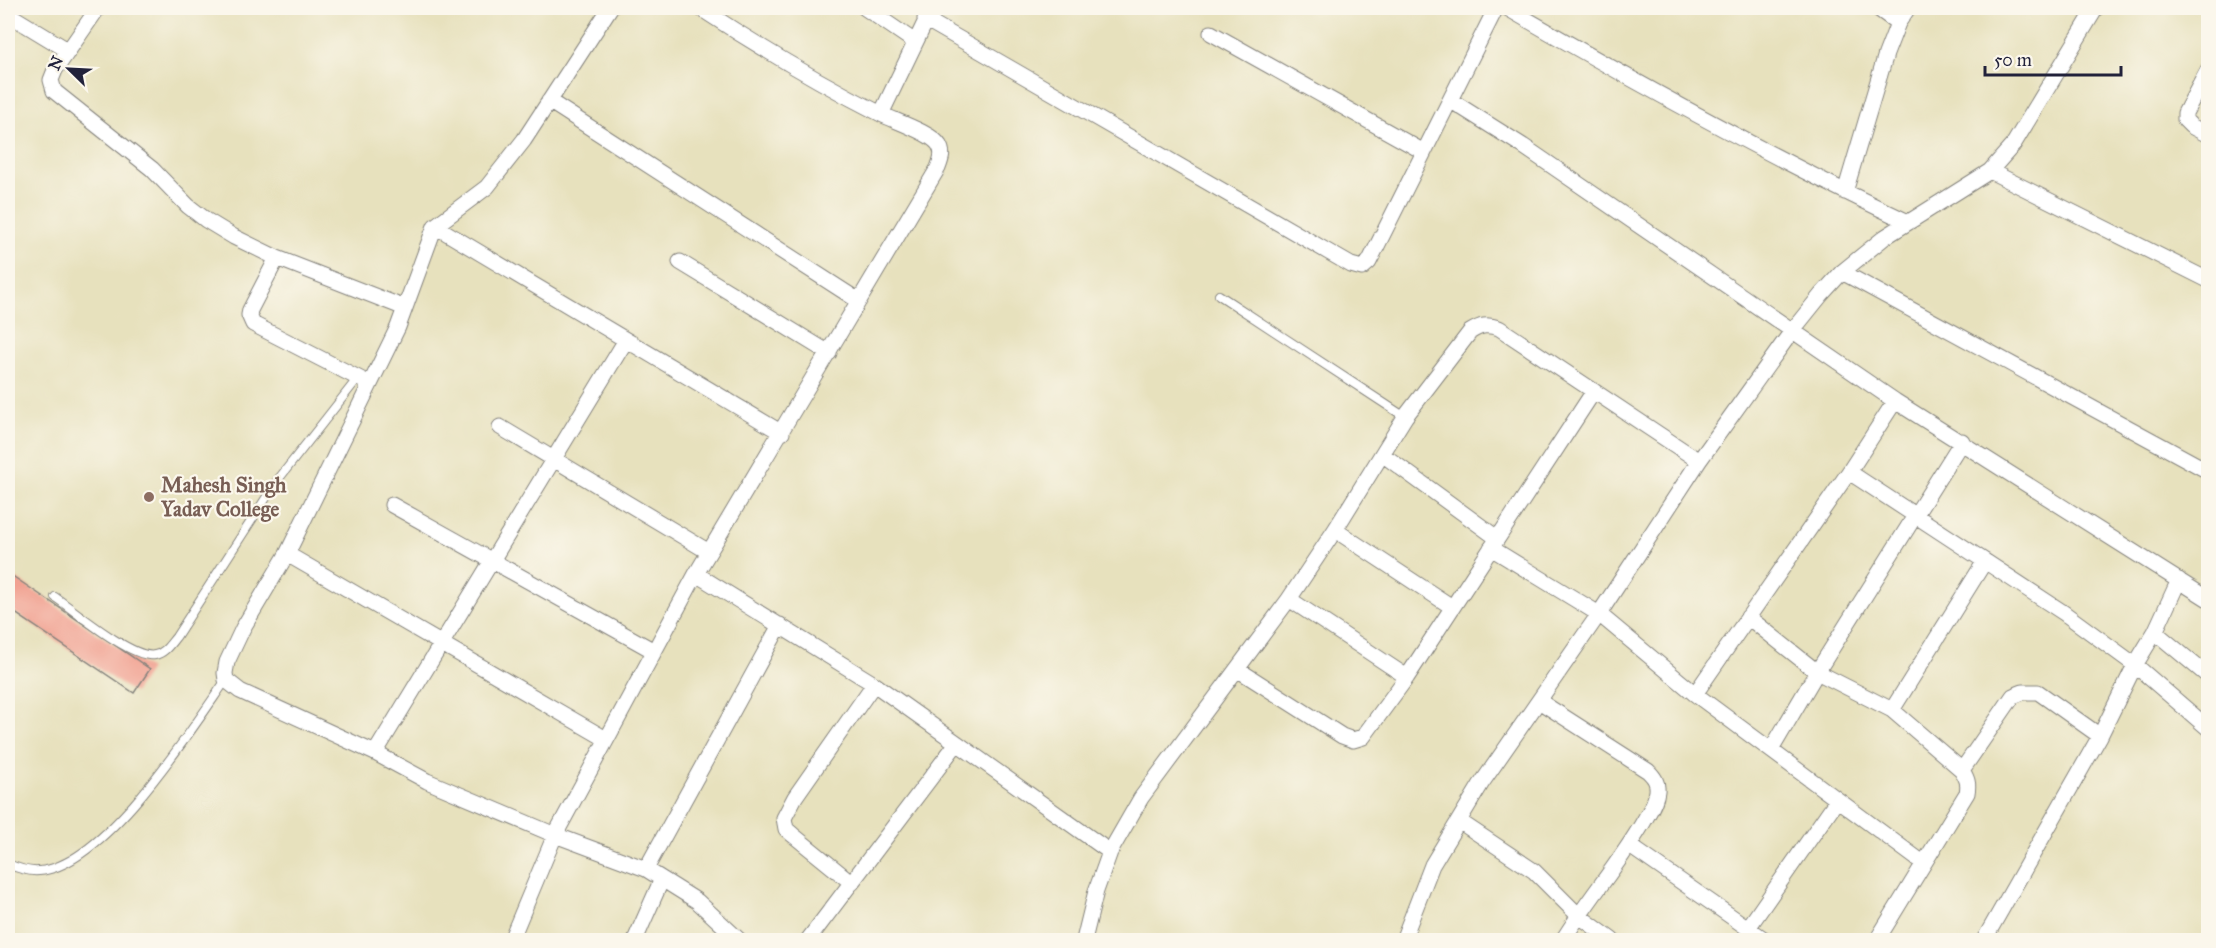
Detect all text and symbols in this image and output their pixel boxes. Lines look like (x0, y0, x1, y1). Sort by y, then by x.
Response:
north arrow (39, 39, 99, 99)
scale bar (1985, 39, 2122, 77)
text: 50 m (1994, 49, 2032, 71)
text: N (44, 53, 67, 73)
place label: Mahesh Singh Yadav College (160, 472, 287, 522)
marker: Mahesh Singh Yadav College (142, 490, 156, 504)

